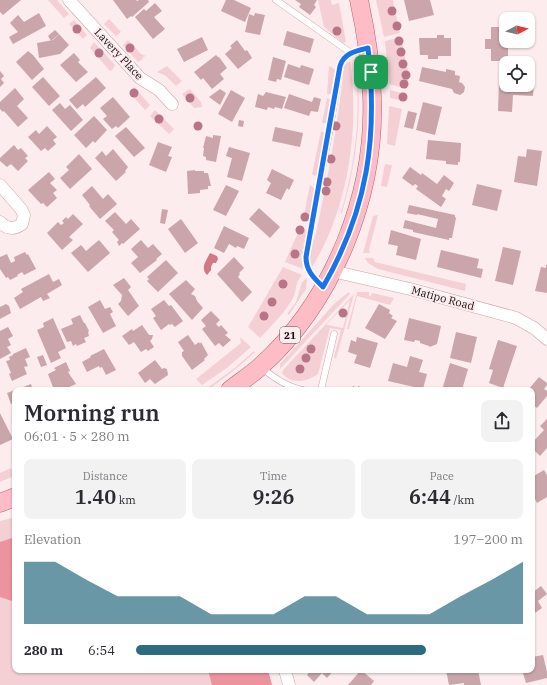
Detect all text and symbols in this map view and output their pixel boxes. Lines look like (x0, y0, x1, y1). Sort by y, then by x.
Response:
north arrow (499, 12, 535, 48)
map controls (499, 12, 535, 92)
street label: Lavery Place (92, 25, 146, 83)
pin (354, 55, 388, 89)
button: locate (499, 56, 535, 92)
icon: arrive (360, 61, 382, 83)
street label: Matipo Road (410, 283, 476, 313)
road number: 21 (280, 327, 300, 343)
text: Morning run (24, 398, 160, 427)
button: share (481, 400, 523, 442)
text: 06:01 · 5 × 280 m (24, 428, 130, 445)
text: Distance (83, 469, 128, 483)
text: Time (260, 469, 287, 483)
text: Pace (430, 469, 454, 483)
text: 1.40 (75, 483, 116, 510)
text: 9:26 (253, 483, 294, 510)
text: 6:44 (409, 483, 451, 510)
text: km (116, 493, 136, 507)
text: /km (451, 493, 475, 507)
text: Elevation (24, 531, 81, 548)
text: 197–200 m (453, 531, 523, 548)
text: 280 m (24, 642, 63, 659)
text: 6:54 (88, 642, 115, 659)

